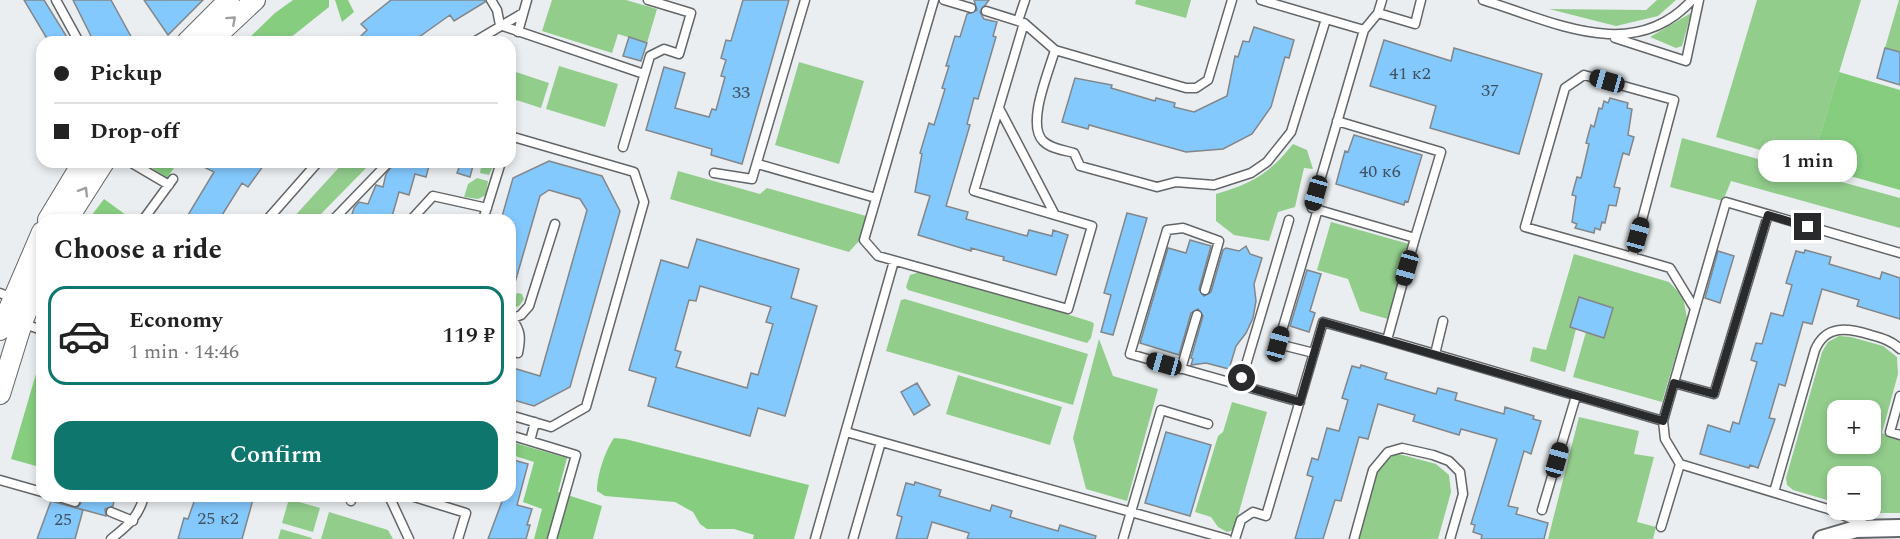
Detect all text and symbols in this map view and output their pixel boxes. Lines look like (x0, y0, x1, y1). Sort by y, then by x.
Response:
one-way arrow (225, 17, 236, 28)
text: Pickup (90, 57, 162, 90)
house number: 41 к2 (1389, 60, 1431, 87)
car (1587, 67, 1627, 95)
house number: 37 (1481, 77, 1499, 104)
house number: 33 (732, 79, 750, 106)
text: Drop-off (90, 115, 179, 148)
callout: 1 min (1758, 140, 1858, 182)
text: 1 min (1782, 146, 1833, 176)
house number: 40 к6 (1359, 158, 1401, 185)
car (1302, 173, 1330, 213)
one-way arrow (77, 186, 88, 197)
route end (1794, 213, 1821, 240)
car (1625, 215, 1651, 255)
text: Choose a ride (54, 229, 222, 271)
car (1393, 248, 1421, 288)
text: Economy (129, 304, 222, 337)
icon: car (57, 309, 111, 363)
text: 119 ₽ (442, 319, 495, 352)
car (1265, 324, 1291, 364)
text: 1 min · 14:46 (129, 337, 239, 367)
car (1144, 350, 1184, 378)
route start (1228, 364, 1255, 391)
map controls (1827, 400, 1881, 520)
button: + (1827, 400, 1881, 454)
button: Confirm (54, 421, 498, 490)
car (1543, 440, 1571, 480)
button: − (1827, 466, 1881, 520)
house number: 25 к2 (197, 505, 239, 532)
house number: 25 (54, 506, 72, 533)

